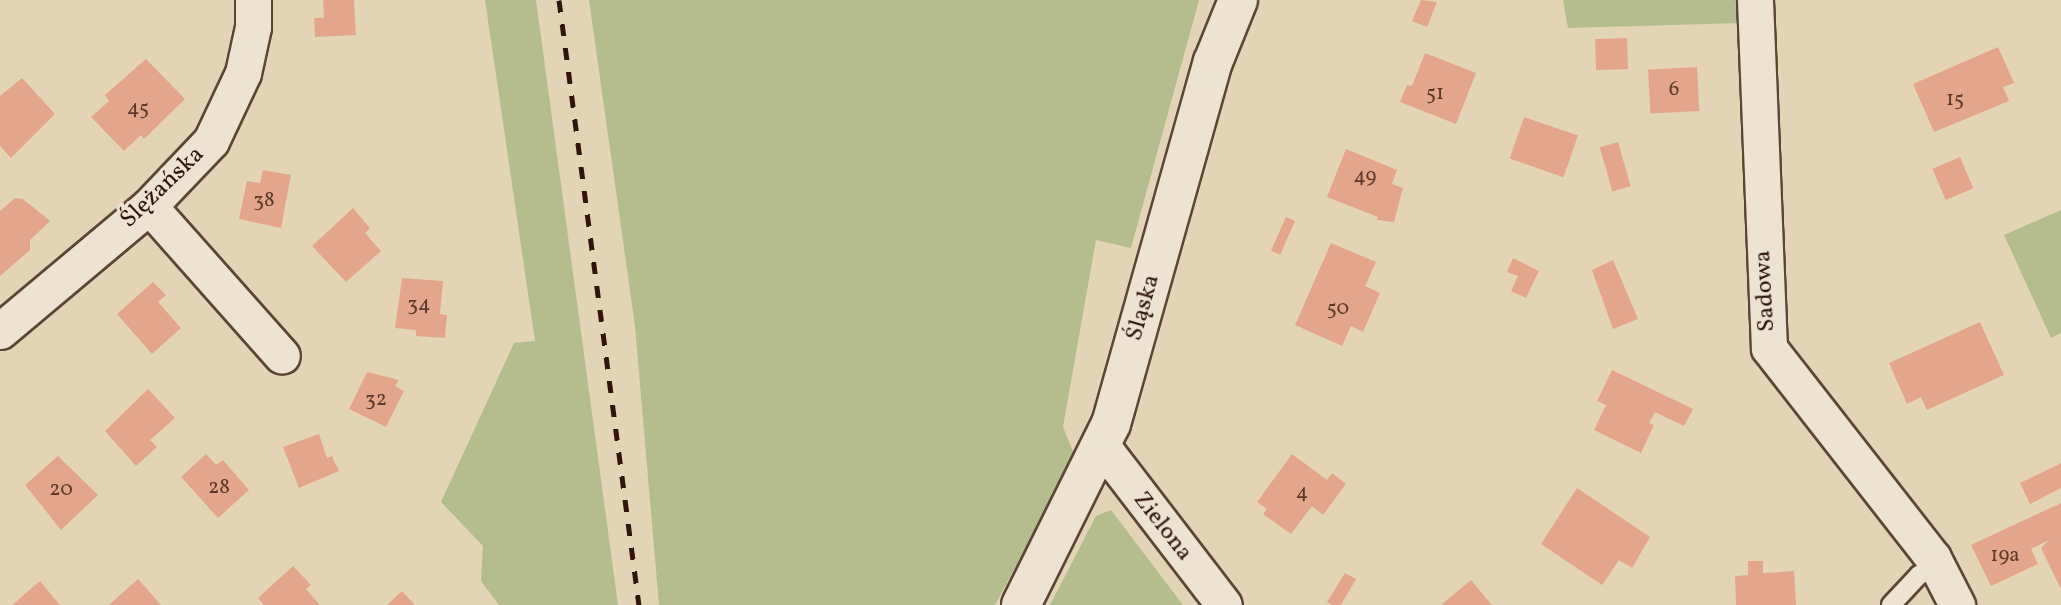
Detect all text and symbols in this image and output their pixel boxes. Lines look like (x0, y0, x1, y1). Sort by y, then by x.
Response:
house number: 6 (1669, 77, 1679, 103)
house number: 51 (1426, 81, 1444, 107)
house number: 15 (1946, 87, 1964, 113)
house number: 45 (127, 96, 149, 122)
street label: Ślężańska (115, 141, 211, 235)
house number: 49 (1354, 164, 1376, 190)
house number: 38 (253, 188, 275, 214)
street label: Sadowa (1749, 249, 1783, 333)
street label: Śląska (1121, 272, 1167, 344)
house number: 34 (407, 292, 431, 318)
house number: 50 (1327, 296, 1349, 322)
house number: 32 (365, 387, 387, 413)
house number: 28 (208, 475, 230, 501)
house number: 20 (49, 477, 73, 503)
house number: 4 (1296, 480, 1308, 506)
street label: Zielona (1126, 487, 1198, 567)
house number: 19a (1990, 543, 2020, 569)

